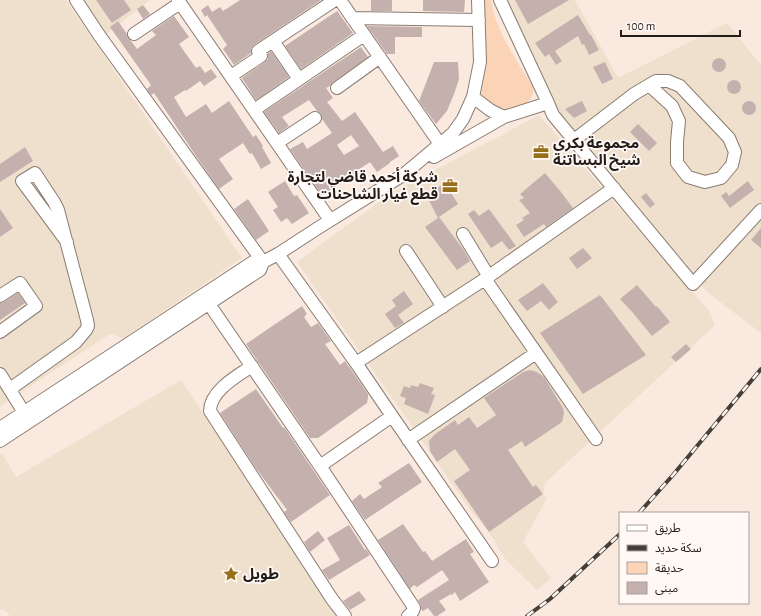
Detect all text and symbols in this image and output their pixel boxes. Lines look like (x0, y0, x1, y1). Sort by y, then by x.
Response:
scale bar (621, 12, 740, 38)
text: 100 m (627, 20, 655, 32)
place label: مجموعة بكري شيخ البساتنة (553, 135, 641, 171)
office icon: مجموعة بكري شيخ البساتنة (532, 143, 550, 161)
place label: شركة أحمد قاضي لتجارة قطع غيار الشاحنات (288, 167, 438, 205)
office icon: شركة أحمد قاضي لتجارة قطع غيار الشاحنات (441, 177, 459, 195)
legend (619, 512, 749, 604)
text: طريق (655, 522, 681, 536)
text: سكة حديد (655, 542, 702, 555)
text: حديقة (655, 562, 684, 575)
place icon: طويل (222, 565, 240, 583)
place label: طويل (243, 567, 279, 583)
text: مبنى (655, 582, 678, 595)

